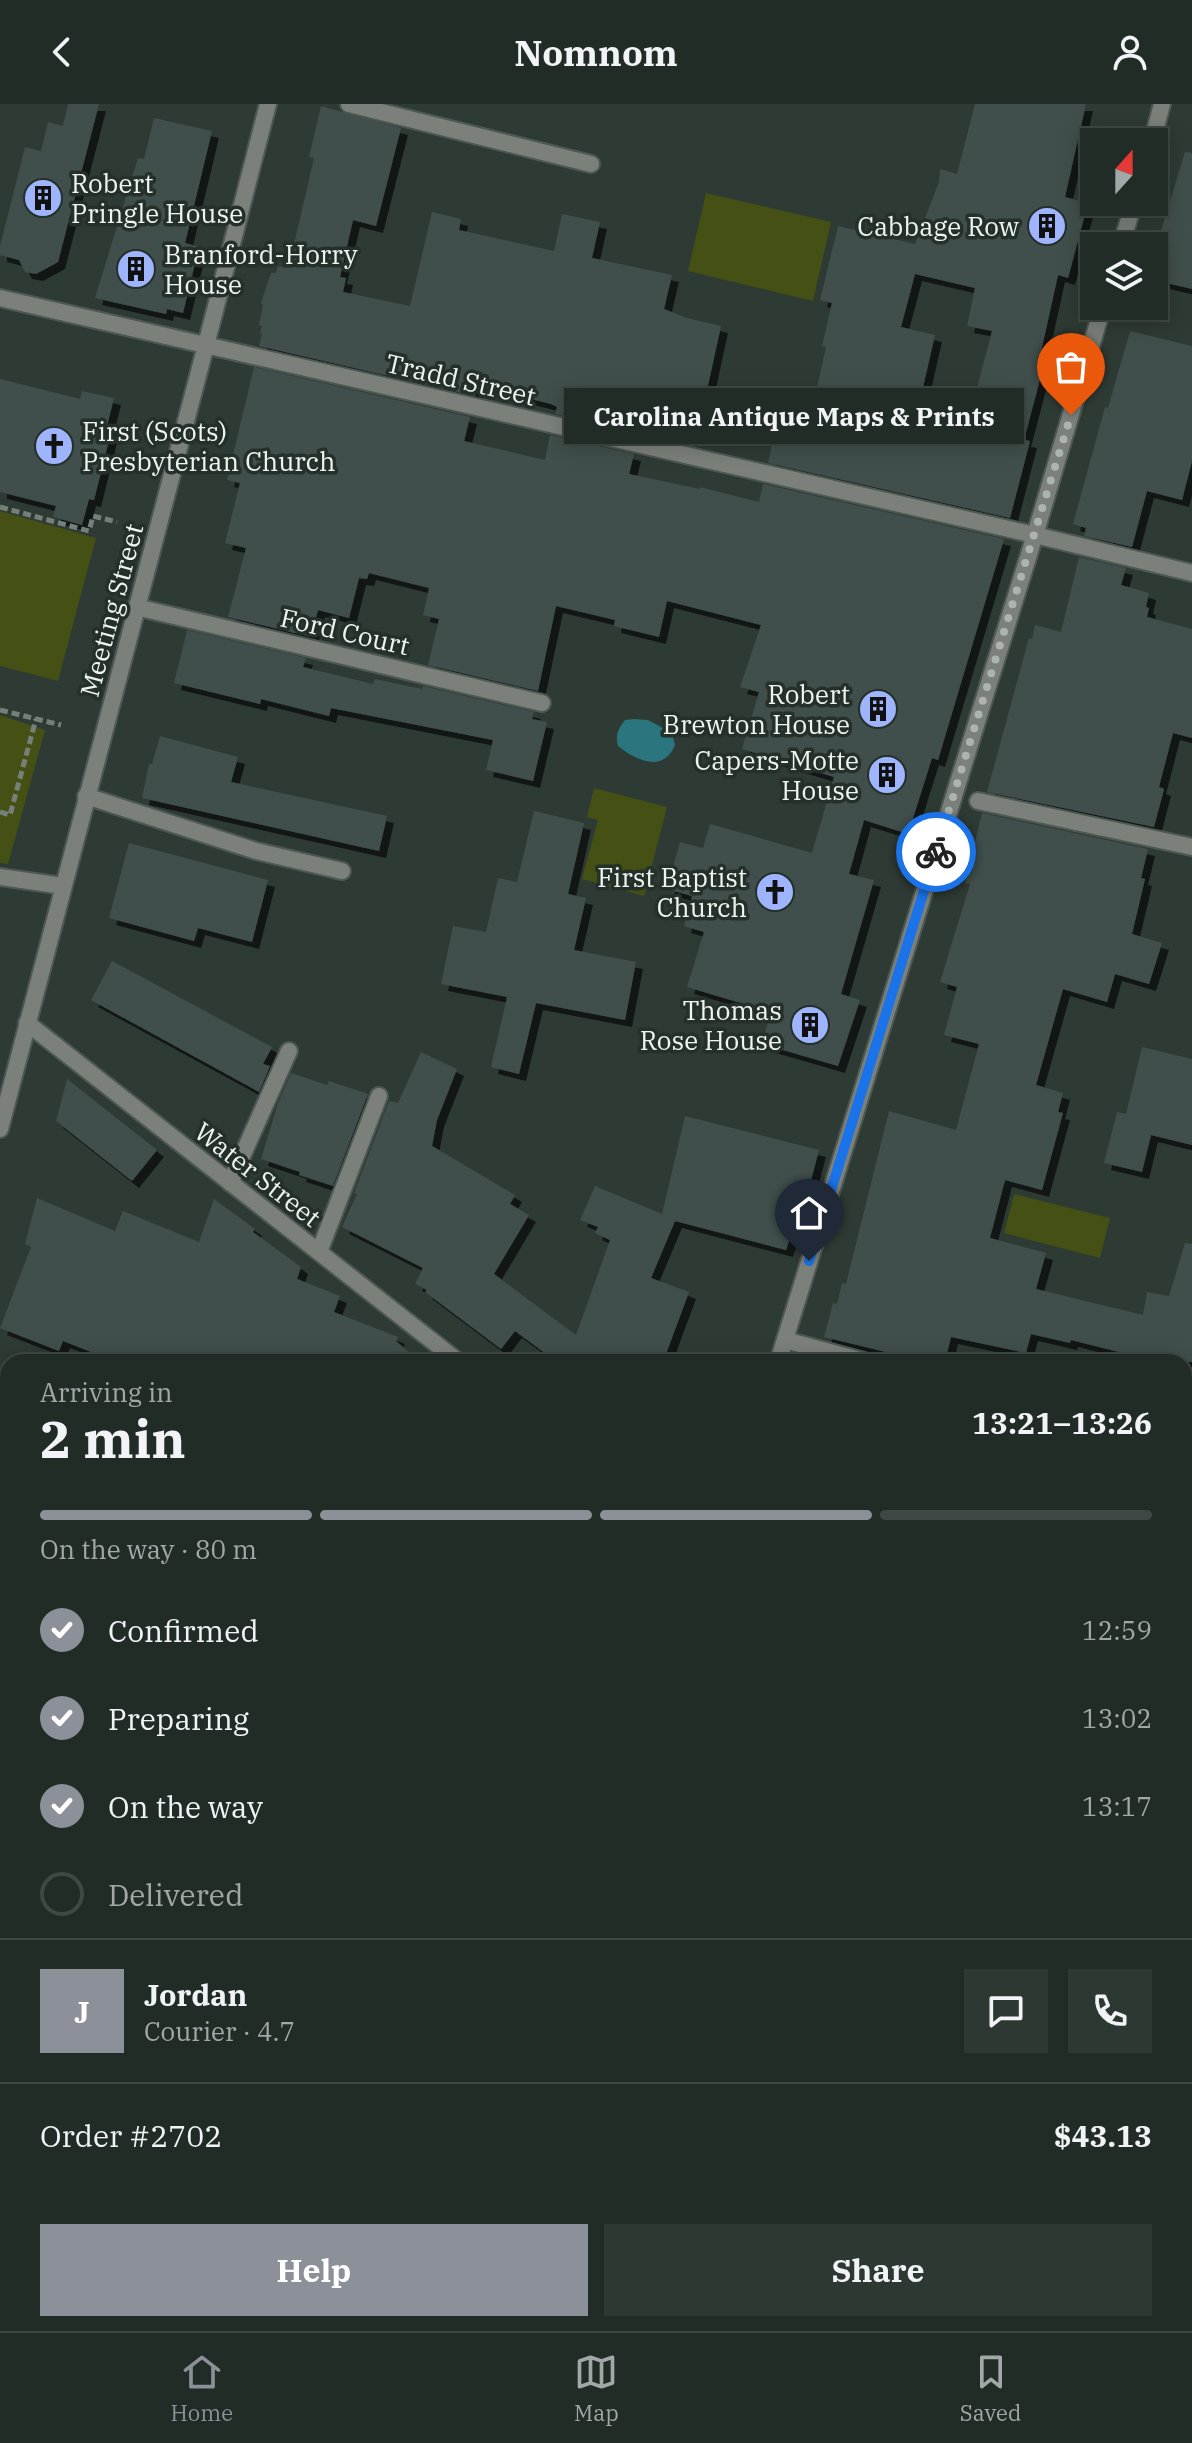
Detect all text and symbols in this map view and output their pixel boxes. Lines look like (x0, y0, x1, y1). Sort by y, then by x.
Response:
text: Nomnom (514, 29, 678, 76)
icon: back (40, 30, 84, 74)
icon: person (1108, 30, 1152, 74)
north arrow (1080, 128, 1168, 216)
map controls (1080, 128, 1168, 320)
place label: Robert Pringle House (71, 166, 243, 230)
building icon: Robert Pringle House (22, 177, 64, 219)
building icon: Cabbage Row (1026, 205, 1068, 247)
place label: Cabbage Row (857, 209, 1019, 243)
button: layers (1080, 232, 1168, 320)
place label: Branford-Horry House (164, 237, 358, 301)
building icon: Branford-Horry House (115, 248, 157, 290)
pin (1037, 333, 1105, 415)
street label: Tradd Street (383, 345, 539, 413)
icon: bag (1049, 345, 1093, 389)
callout: Carolina Antique Maps & Prints (563, 387, 1023, 443)
text: Carolina Antique Maps & Prints (593, 399, 995, 433)
place label: First (Scots) Presbyterian Church (82, 414, 336, 478)
church icon: First (Scots) Presbyterian Church (33, 425, 75, 467)
street label: Meeting Street (72, 520, 150, 700)
street label: Ford Court (277, 600, 413, 662)
place label: Robert Brewton House (663, 677, 850, 741)
building icon: Robert Brewton House (857, 688, 899, 730)
place label: Capers-Motte House (695, 743, 859, 807)
building icon: Capers-Motte House (866, 754, 908, 796)
courier (896, 812, 976, 892)
icon: bike (914, 830, 958, 874)
place label: First Baptist Church (597, 860, 747, 924)
church icon: First Baptist Church (754, 871, 796, 913)
place label: Thomas Rose House (640, 993, 782, 1057)
building icon: Thomas Rose House (789, 1004, 831, 1046)
street label: Water Street (188, 1114, 328, 1234)
pin (775, 1179, 843, 1261)
icon: home (787, 1191, 831, 1235)
text: Arriving in (40, 1375, 173, 1409)
text: 13:21–13:26 (972, 1403, 1152, 1442)
text: 2 min (40, 1405, 186, 1472)
text: On the way · 80 m (40, 1532, 257, 1566)
icon: check (40, 1608, 84, 1652)
text: Confirmed (108, 1611, 259, 1650)
text: 12:59 (1082, 1613, 1152, 1647)
icon: check (40, 1696, 84, 1740)
text: Preparing (108, 1699, 249, 1738)
text: 13:02 (1082, 1701, 1152, 1735)
icon: check (40, 1784, 84, 1828)
text: On the way (108, 1787, 263, 1826)
text: 13:17 (1082, 1789, 1152, 1823)
text: Delivered (108, 1875, 243, 1914)
button: chat (964, 1969, 1048, 2053)
button: phone (1068, 1969, 1152, 2053)
text: Jordan (144, 1975, 247, 2014)
text: J (74, 1992, 90, 2031)
text: Courier · 4.7 (144, 2014, 295, 2048)
text: Order #2702 (40, 2116, 222, 2155)
text: $43.13 (1054, 2116, 1152, 2155)
button: Help (40, 2224, 588, 2316)
button: Share (604, 2224, 1152, 2316)
tab: Home (171, 2350, 233, 2427)
tab: Map (574, 2350, 619, 2427)
tab: Saved (960, 2350, 1021, 2427)

